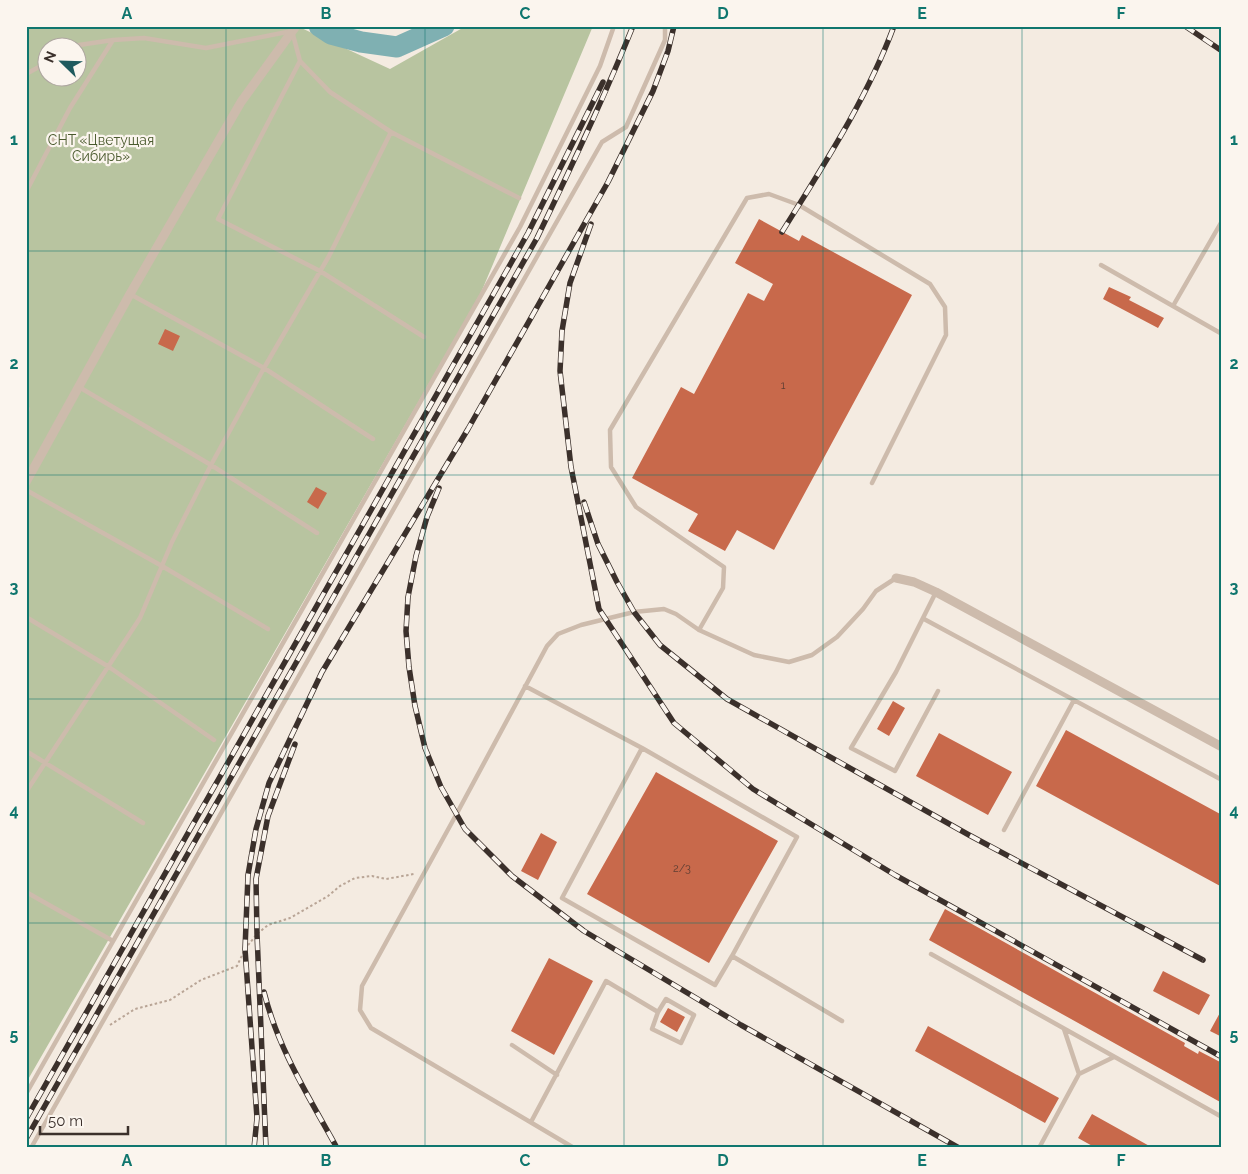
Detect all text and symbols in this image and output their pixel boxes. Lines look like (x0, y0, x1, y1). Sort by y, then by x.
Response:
text: A (122, 4, 133, 23)
text: B (321, 4, 332, 23)
text: C (520, 4, 531, 23)
text: D (717, 4, 729, 23)
text: E (917, 4, 927, 23)
text: F (1116, 4, 1126, 23)
north arrow (38, 38, 88, 88)
text: N (41, 49, 59, 65)
text: 1 (10, 130, 18, 149)
text: 1 (1230, 130, 1238, 149)
park label: СНТ «Цветущая Сибирь» (48, 132, 154, 164)
text: 2 (9, 354, 19, 373)
text: 2 (1229, 354, 1239, 373)
house number: 1 (781, 379, 786, 392)
text: 3 (10, 578, 19, 597)
text: 3 (1230, 578, 1239, 597)
text: 4 (9, 801, 19, 820)
text: 4 (1229, 801, 1239, 820)
house number: 2/3 (673, 862, 691, 875)
text: 5 (10, 1025, 19, 1044)
text: 5 (1230, 1025, 1239, 1044)
scale bar (40, 1104, 128, 1136)
text: 50 m (48, 1112, 83, 1130)
text: A (122, 1151, 133, 1170)
text: B (321, 1151, 332, 1170)
text: C (520, 1151, 531, 1170)
text: D (717, 1151, 729, 1170)
text: E (917, 1151, 927, 1170)
text: F (1116, 1151, 1126, 1170)

